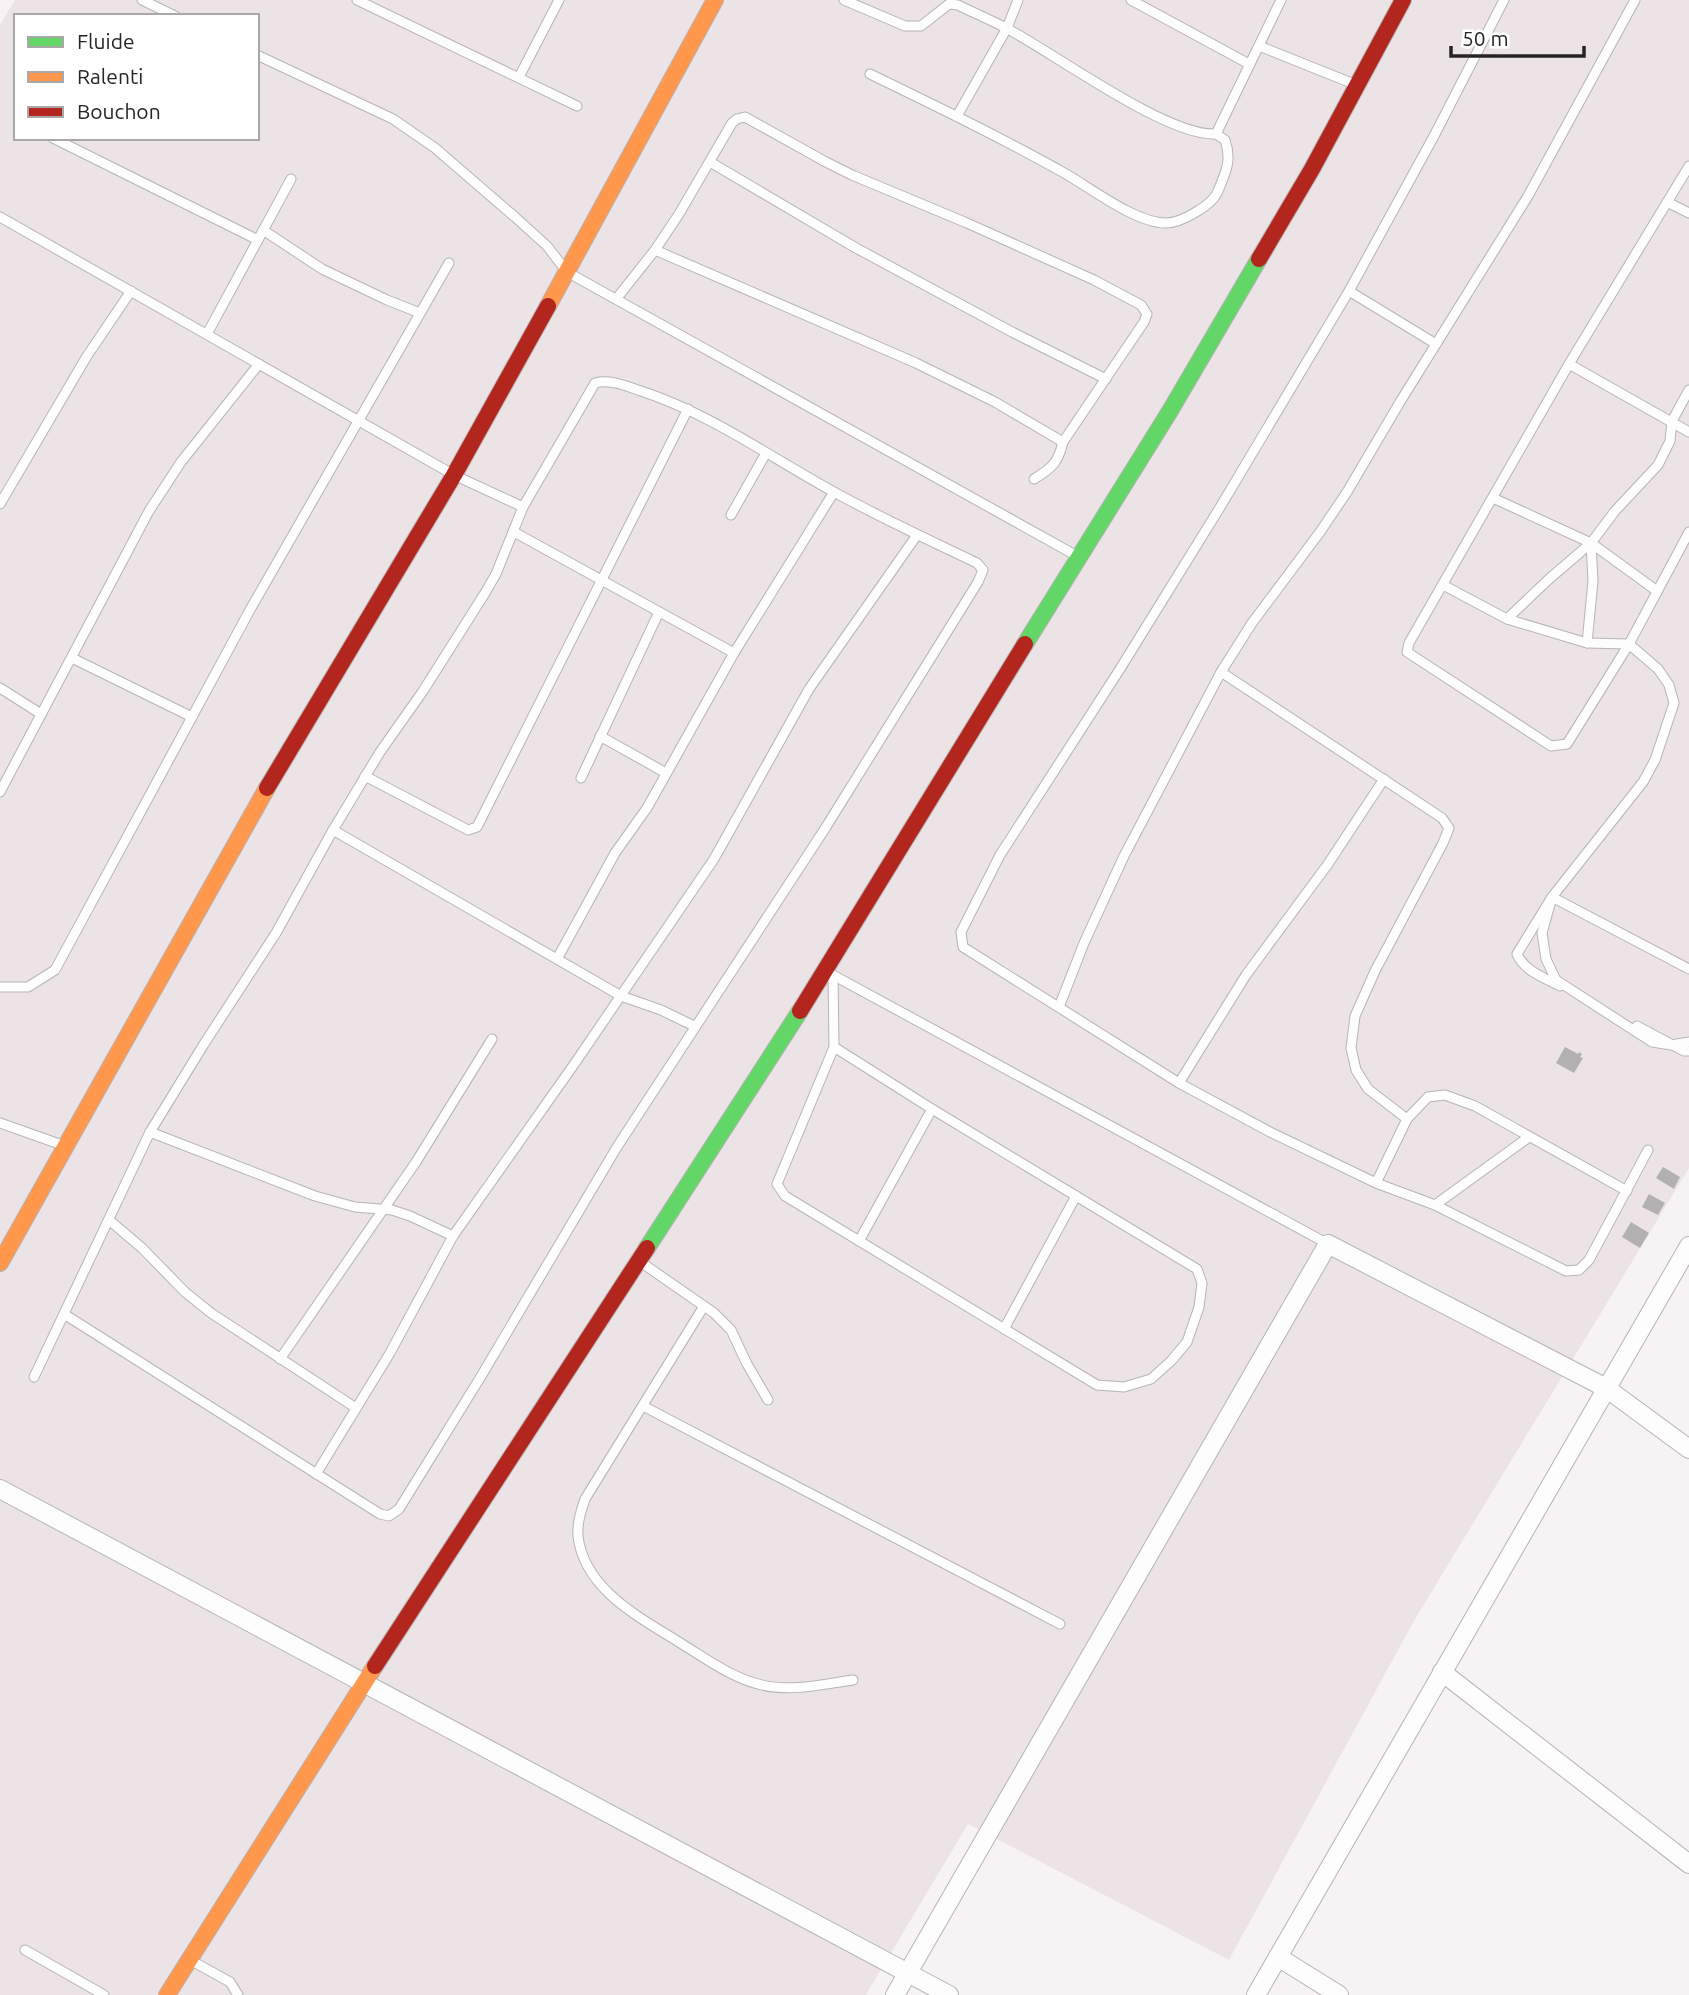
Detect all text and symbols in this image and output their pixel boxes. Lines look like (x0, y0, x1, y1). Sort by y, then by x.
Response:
legend (14, 14, 259, 140)
scale bar (1451, 14, 1584, 58)
text: 50 m (1462, 26, 1509, 50)
text: Fluide (77, 29, 135, 53)
text: Ralenti (77, 64, 143, 88)
text: Bouchon (77, 99, 161, 123)

